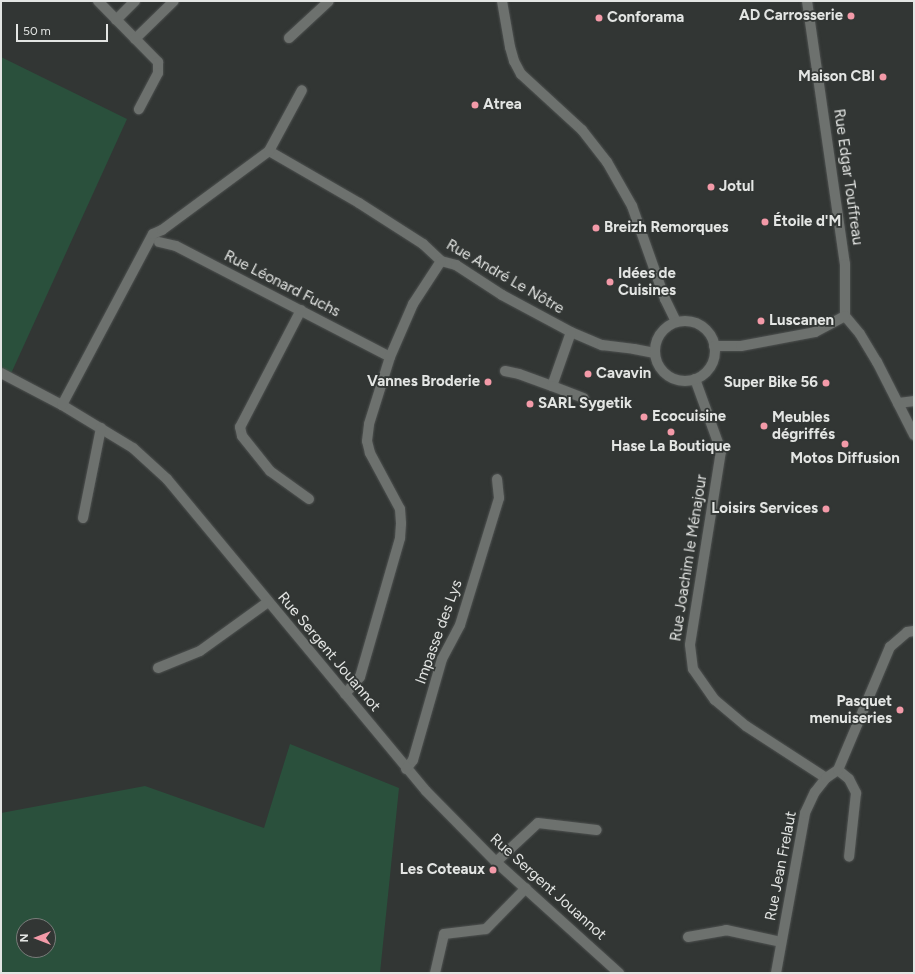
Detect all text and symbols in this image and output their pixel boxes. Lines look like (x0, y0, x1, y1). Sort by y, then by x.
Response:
place label: AD Carrosserie (739, 7, 843, 25)
place label: Conforama (607, 9, 684, 27)
marker: AD Carrosserie (846, 11, 856, 21)
marker: Conforama (594, 13, 604, 23)
scale bar (18, 16, 110, 42)
text: 50 m (23, 24, 51, 38)
place label: Maison CBI (798, 68, 875, 86)
marker: Maison CBI (878, 72, 888, 82)
place label: Atrea (483, 96, 522, 114)
marker: Atrea (470, 100, 480, 110)
street label: Rue Edgar Touffreau (830, 108, 866, 246)
place label: Jotul (719, 178, 754, 196)
marker: Jotul (706, 182, 716, 192)
place label: Étoile d'M (773, 213, 841, 231)
marker: Étoile d'M (760, 217, 770, 227)
place label: Breizh Remorques (604, 219, 729, 237)
marker: Breizh Remorques (591, 223, 601, 233)
street label: Rue André Le Nôtre (443, 236, 567, 318)
street label: Rue Léonard Fuchs (221, 247, 343, 321)
place label: Idées de Cuisines (618, 264, 676, 299)
marker: Idées de Cuisines (605, 277, 615, 287)
place label: Luscanen (769, 312, 834, 330)
marker: Luscanen (756, 316, 766, 326)
place label: Cavavin (596, 365, 651, 383)
marker: Cavavin (583, 369, 593, 379)
place label: Vannes Broderie (367, 373, 480, 391)
place label: Super Bike 56 (724, 374, 818, 392)
marker: Vannes Broderie (483, 377, 493, 387)
marker: Super Bike 56 (821, 378, 831, 388)
place label: SARL Sygetik (538, 395, 632, 413)
marker: SARL Sygetik (525, 399, 535, 409)
place label: Ecocuisine (652, 408, 726, 426)
place label: Meubles dégriffés (772, 408, 835, 443)
marker: Ecocuisine (639, 412, 649, 422)
marker: Meubles dégriffés (759, 421, 769, 431)
marker: Hase La Boutique (666, 427, 676, 437)
place label: Hase La Boutique (611, 438, 731, 456)
marker: Motos Diffusion (840, 439, 850, 449)
place label: Motos Diffusion (790, 450, 900, 468)
street label: Rue Joachim le Ménajour (667, 473, 711, 643)
place label: Loisirs Services (711, 500, 818, 518)
marker: Loisirs Services (821, 504, 831, 514)
street label: Impasse des Lys (412, 577, 466, 687)
street label: Rue Sergent Jouannot (274, 589, 384, 715)
place label: Pasquet menuiseries (809, 692, 892, 727)
marker: Pasquet menuiseries (895, 705, 905, 715)
street label: Rue Jean Frelaut (762, 810, 800, 922)
street label: Rue Sergent Jouannot (486, 830, 610, 944)
place label: Les Coteaux (400, 861, 485, 879)
marker: Les Coteaux (488, 865, 498, 875)
north arrow (16, 918, 56, 958)
text: N (18, 934, 31, 942)

